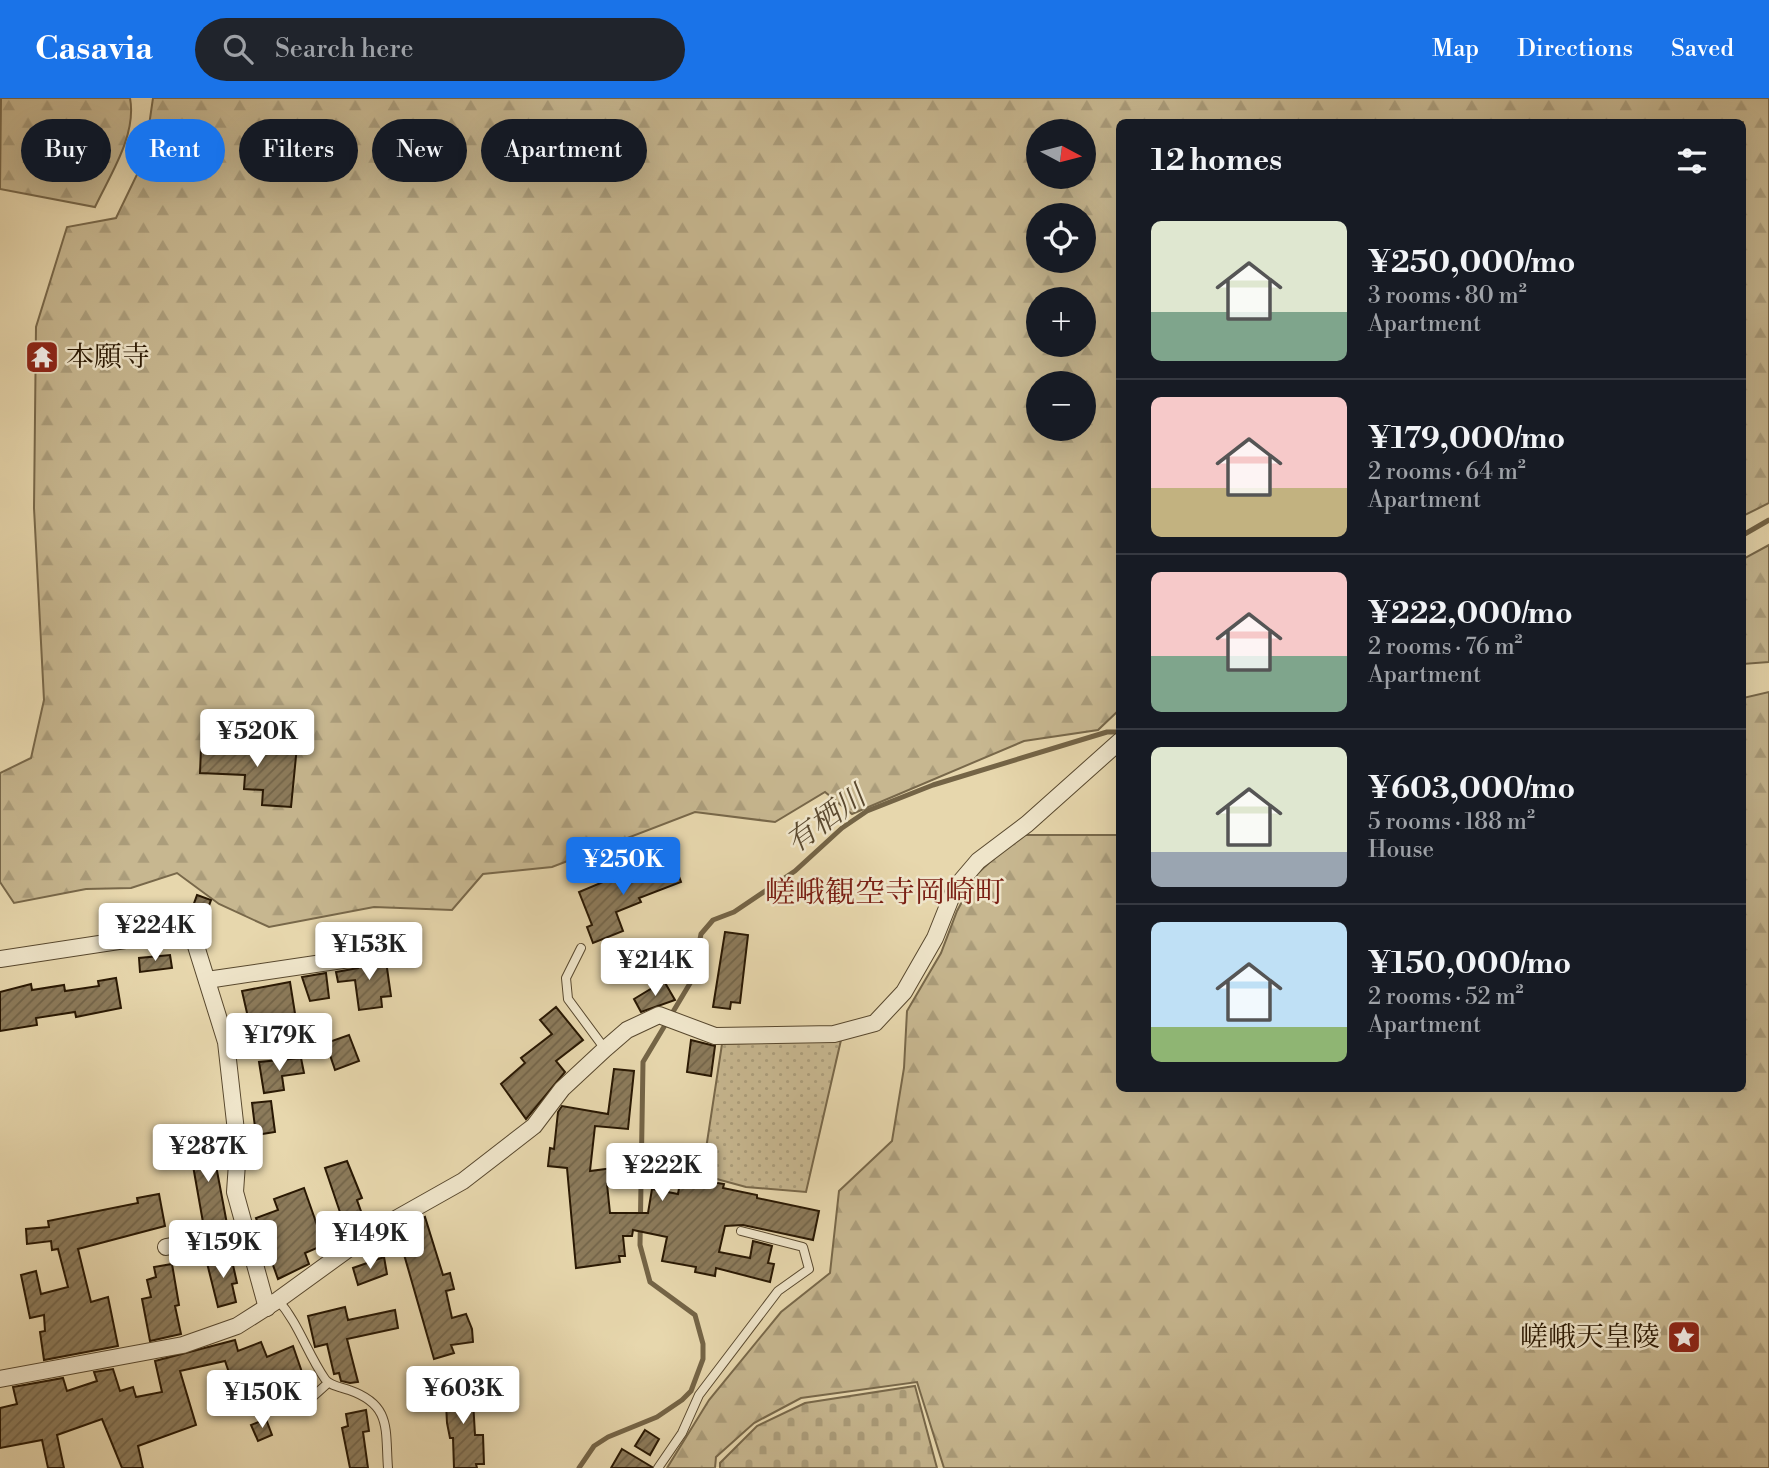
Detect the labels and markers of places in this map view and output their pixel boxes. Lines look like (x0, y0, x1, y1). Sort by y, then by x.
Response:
temple icon: 本願寺 (23, 338, 61, 376)
place label: 本願寺 (66, 340, 150, 375)
pin: ¥520K (208, 710, 306, 769)
pin: ¥250K (574, 838, 672, 897)
pin: ¥224K (106, 904, 204, 963)
pin: ¥153K (320, 922, 418, 982)
pin: ¥214K (606, 939, 704, 998)
pin: ¥179K (230, 1014, 328, 1073)
pin: ¥287K (159, 1124, 257, 1184)
pin: ¥222K (613, 1144, 711, 1203)
pin: ¥149K (321, 1212, 419, 1271)
pin: ¥159K (174, 1220, 272, 1280)
place icon: 嵯峨天皇陵 (1665, 1318, 1703, 1356)
place label: 嵯峨天皇陵 (1520, 1320, 1660, 1355)
pin: ¥603K (414, 1366, 512, 1426)
pin: ¥150K (213, 1370, 311, 1430)

